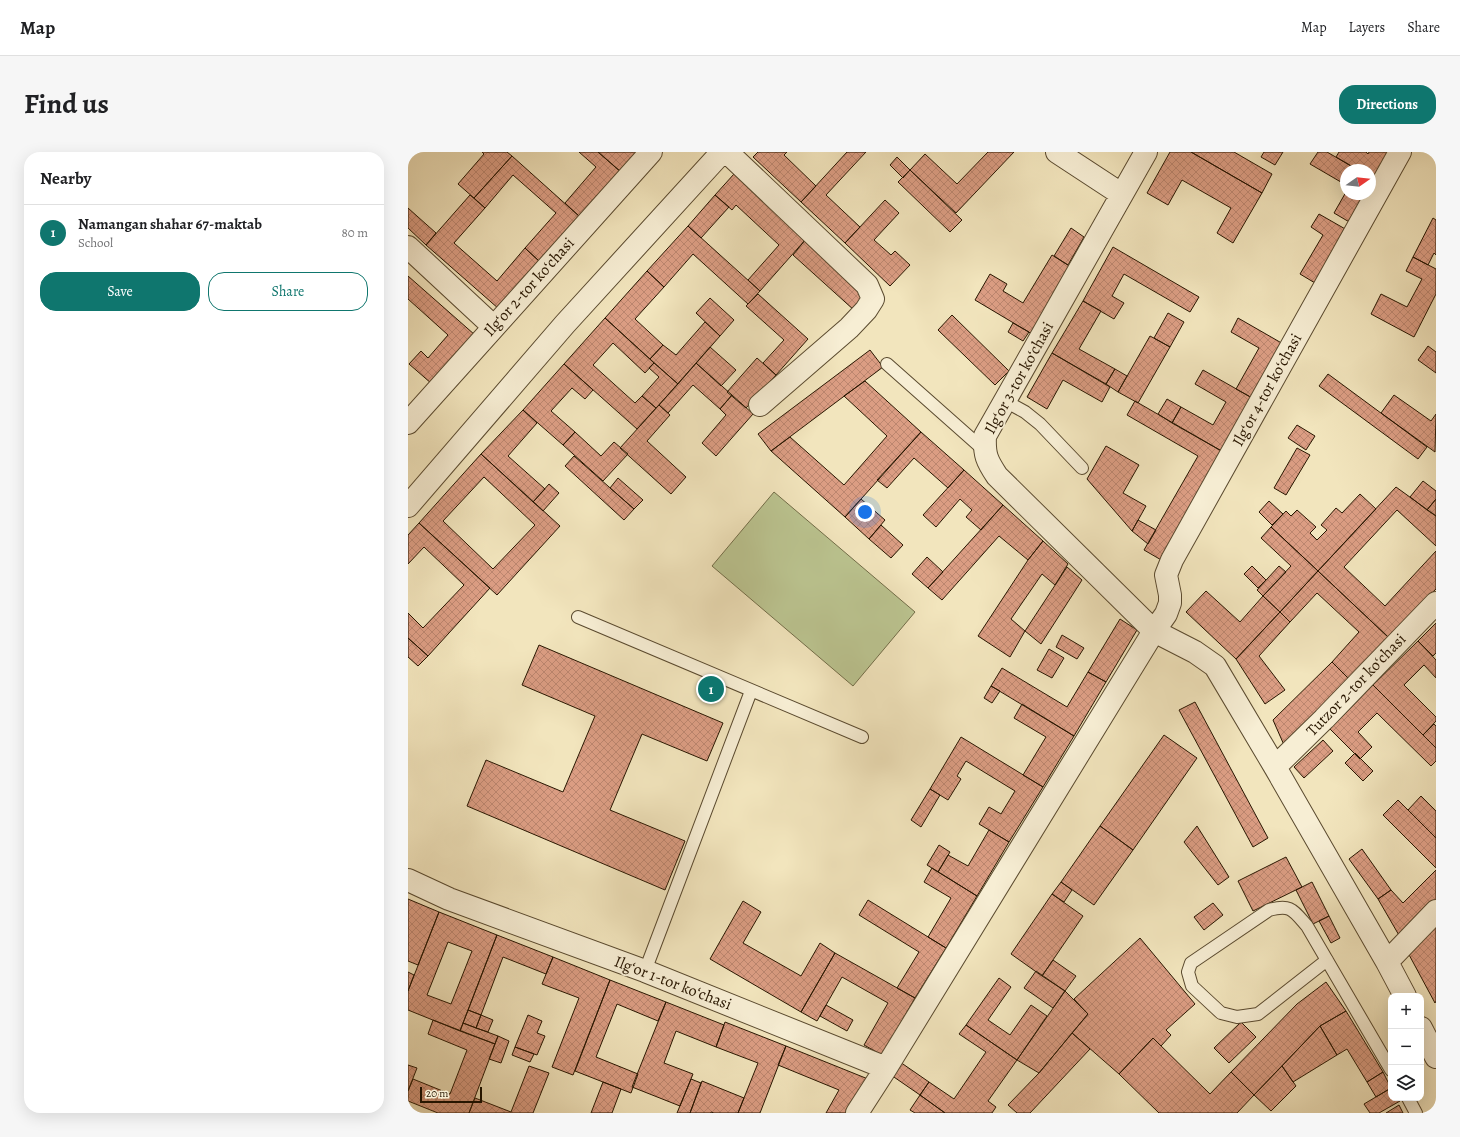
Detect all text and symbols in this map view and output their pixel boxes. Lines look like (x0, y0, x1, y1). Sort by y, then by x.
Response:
text: Map (20, 15, 55, 41)
text: Map (1301, 18, 1327, 37)
text: Layers (1349, 18, 1385, 37)
text: Share (1407, 18, 1440, 37)
text: Find us (24, 85, 109, 123)
button: Directions (1339, 85, 1436, 124)
north arrow (1340, 164, 1376, 200)
text: Nearby (40, 167, 91, 190)
text: Namangan shahar 67-maktab (78, 214, 262, 234)
text: 1 (51, 224, 55, 241)
text: 80 m (341, 224, 368, 241)
street label: Ilgʻor 2-tor koʻchasi (479, 233, 579, 341)
text: School (78, 234, 113, 251)
button: Save (40, 272, 200, 311)
button: Share (208, 272, 368, 311)
street label: Ilgʻor 3-tor koʻchasi (979, 318, 1059, 438)
street label: Ilgʻor 4-tor koʻchasi (1227, 330, 1307, 450)
your location (855, 502, 875, 522)
street label: Tutzor 2-tor koʻchasi (1301, 629, 1411, 741)
pin: 1 (698, 674, 724, 704)
street label: Ilgʻor 1-tor koʻchasi (611, 951, 735, 1015)
map controls (1388, 993, 1424, 1101)
button: + (1388, 993, 1424, 1029)
button: − (1388, 1029, 1424, 1065)
button: layers (1388, 1065, 1424, 1101)
scale bar (420, 1085, 482, 1104)
text: 20 m (426, 1086, 448, 1101)

